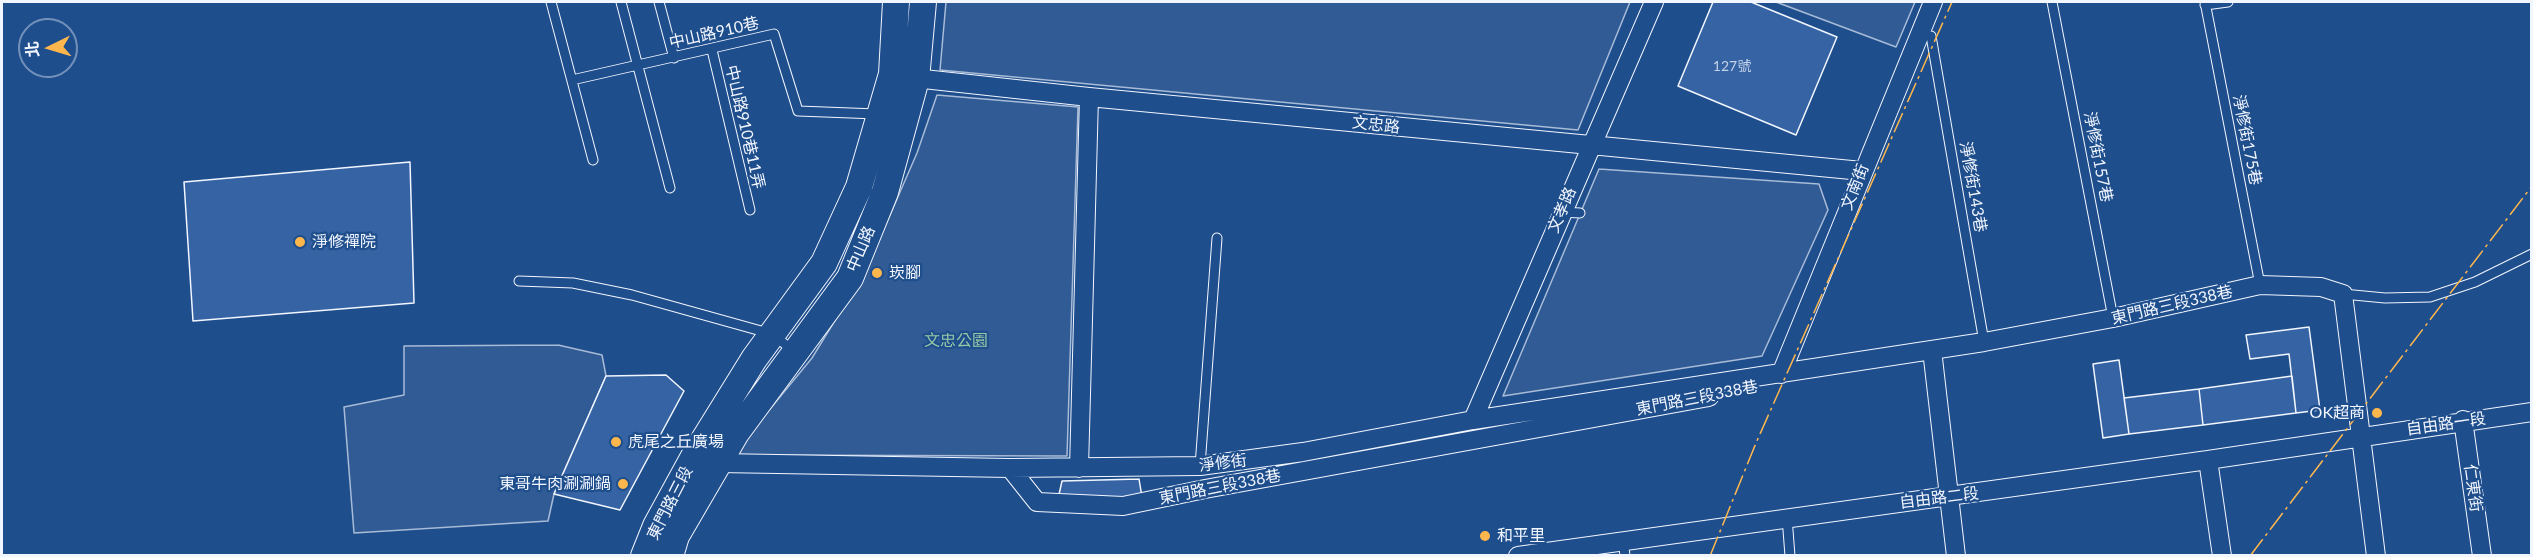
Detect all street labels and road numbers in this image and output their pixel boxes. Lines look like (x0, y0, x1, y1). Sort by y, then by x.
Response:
street label: 中山路910巷 (667, 13, 761, 53)
street label: 中山路910巷11弄 (721, 63, 769, 191)
street label: 淨修街175巷 (2229, 93, 2265, 187)
street label: 淨修街157巷 (2080, 110, 2116, 204)
street label: 文忠路 (1351, 113, 1401, 137)
street label: 淨修街143巷 (1956, 140, 1990, 234)
street label: 文南街 (1837, 161, 1873, 213)
street label: 文孝路 (1544, 184, 1580, 236)
street label: 中山路 (843, 223, 879, 275)
street label: 東門路三段338巷 (2110, 282, 2234, 328)
street label: 東門路三段338巷 (1634, 377, 1760, 419)
street label: 自由路一段 (2405, 409, 2487, 439)
street label: 淨修街 (1198, 451, 1248, 475)
street label: 東門路三段 (643, 463, 697, 543)
street label: 仁東街 (2460, 463, 2486, 513)
street label: 東門路三段338巷 (1157, 466, 1283, 508)
street label: 自由路二段 (1898, 484, 1980, 512)

